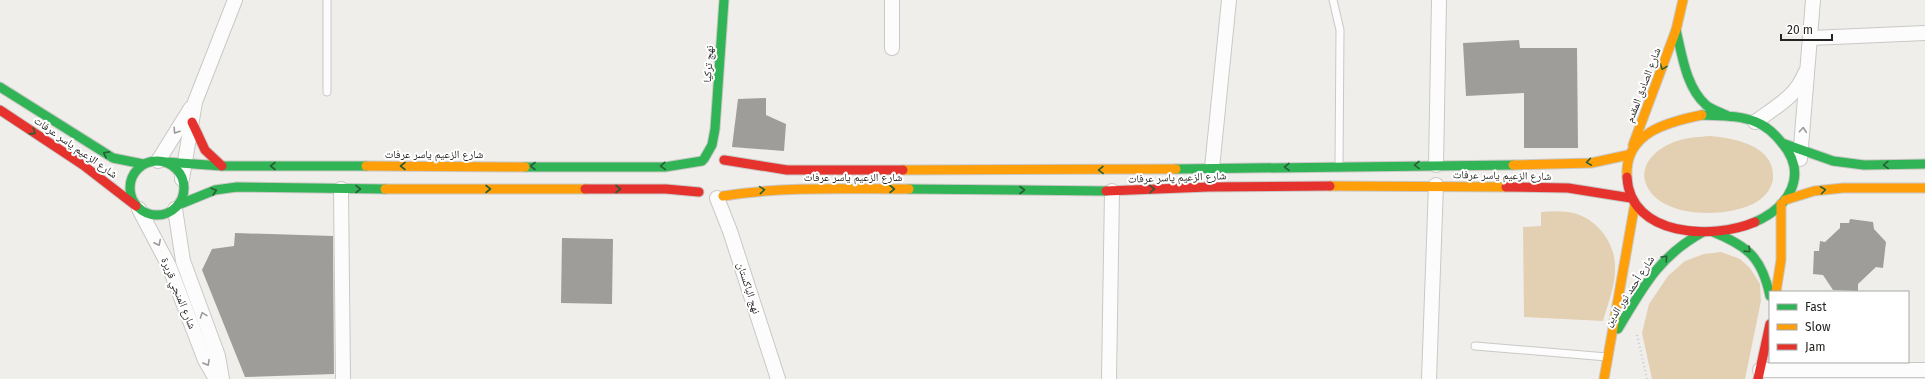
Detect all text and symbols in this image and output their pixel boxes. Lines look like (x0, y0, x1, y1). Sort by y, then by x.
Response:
scale bar (1781, 16, 1832, 42)
text: 20 m (1787, 23, 1813, 37)
street label: نهج تركيا (701, 45, 716, 83)
street label: شارع الصادق المقدم (1623, 46, 1664, 124)
one-way arrow (1659, 63, 1667, 70)
street label: شارع الزعيم ياسر عرفات (31, 114, 120, 182)
one-way arrow (28, 127, 35, 134)
one-way arrow (173, 127, 181, 134)
one-way arrow (1799, 127, 1808, 133)
street label: شارع الزعيم ياسر عرفات (385, 148, 483, 162)
one-way arrow (102, 151, 110, 158)
one-way arrow (1586, 157, 1592, 166)
one-way arrow (1414, 161, 1420, 170)
one-way arrow (1883, 161, 1889, 169)
one-way arrow (270, 162, 276, 170)
one-way arrow (400, 162, 406, 170)
one-way arrow (530, 162, 536, 170)
one-way arrow (660, 162, 666, 170)
one-way arrow (1284, 163, 1290, 171)
one-way arrow (1098, 166, 1104, 174)
street label: شارع الزعيم ياسر عرفات (1453, 168, 1551, 184)
street label: شارع الزعيم ياسر عرفات (1128, 169, 1227, 187)
street label: شارع الزعيم ياسر عرفات (804, 171, 902, 185)
one-way arrow (355, 185, 361, 193)
one-way arrow (485, 185, 491, 193)
one-way arrow (615, 185, 621, 193)
one-way arrow (759, 185, 765, 194)
one-way arrow (889, 185, 895, 193)
one-way arrow (1149, 185, 1155, 193)
one-way arrow (1019, 186, 1025, 194)
one-way arrow (1820, 186, 1826, 195)
one-way arrow (210, 187, 217, 196)
one-way arrow (153, 239, 161, 246)
one-way arrow (1743, 245, 1751, 252)
street label: شارع أحمد نور الدين (1601, 253, 1657, 329)
street label: شارع المنجي قريرة (157, 255, 199, 332)
one-way arrow (1660, 255, 1668, 263)
street label: نهج الباكستان (734, 261, 763, 316)
legend (1769, 291, 1909, 363)
text: Fast (1805, 300, 1827, 314)
one-way arrow (200, 312, 208, 319)
text: Slow (1805, 320, 1831, 334)
text: Jam (1805, 340, 1825, 354)
one-way arrow (202, 359, 210, 366)

